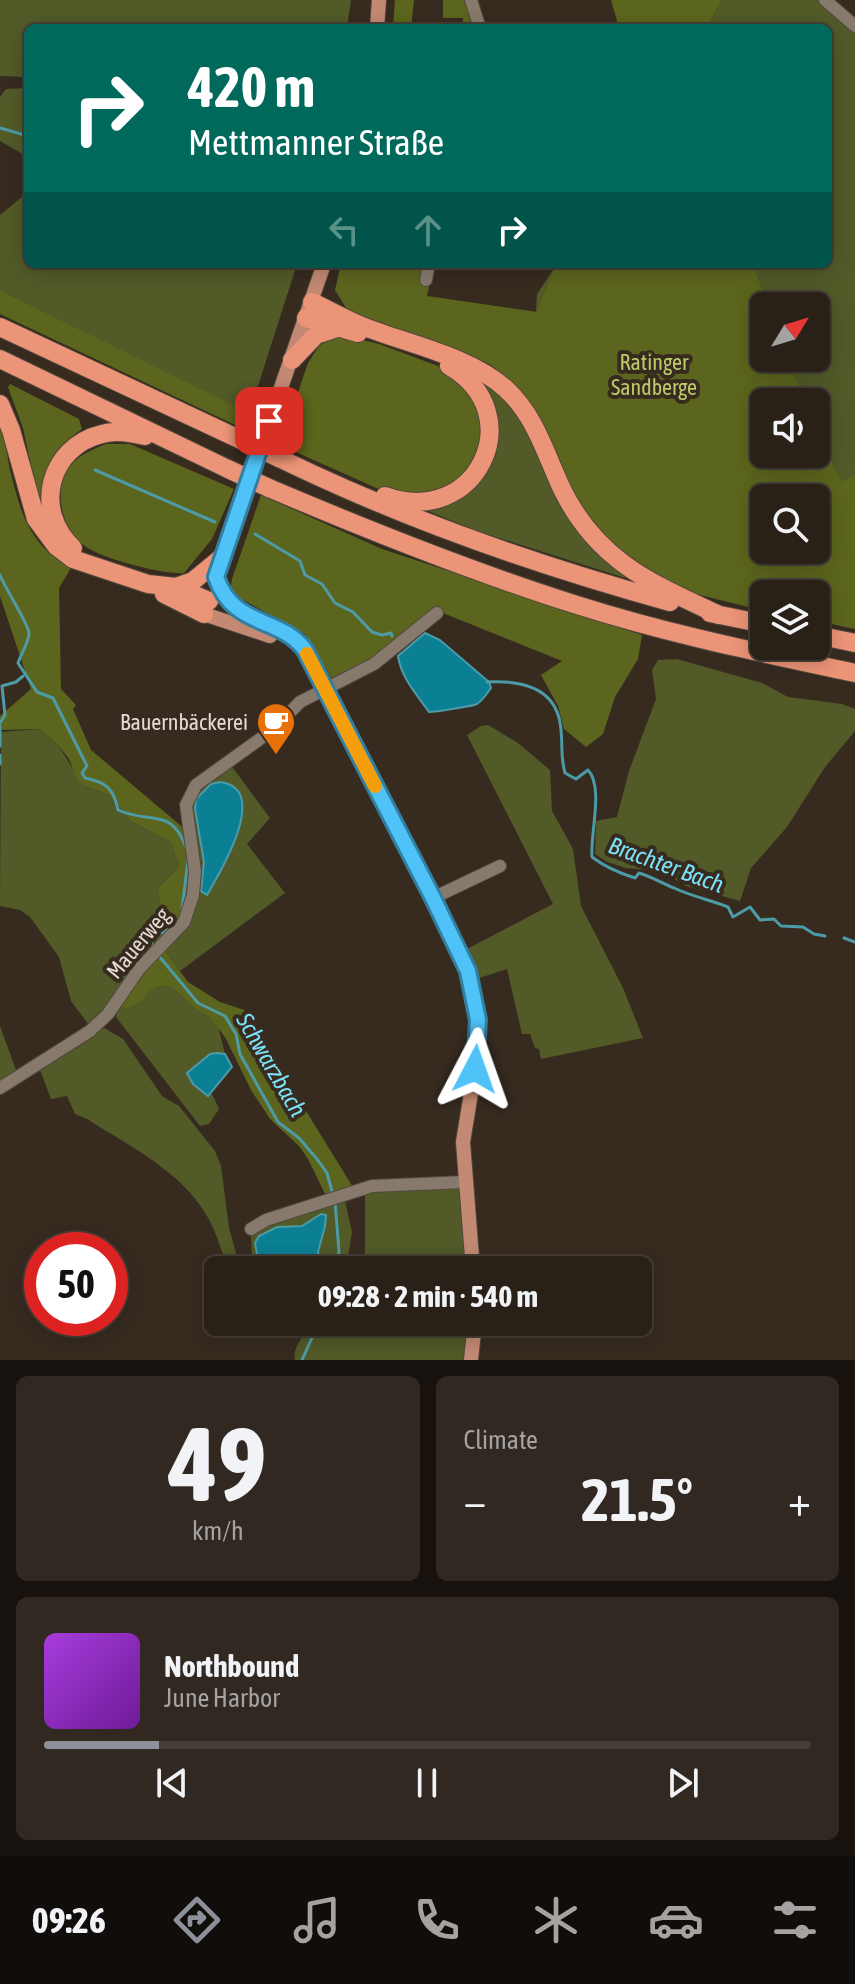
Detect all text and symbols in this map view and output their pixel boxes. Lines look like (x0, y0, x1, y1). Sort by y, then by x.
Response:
text: 420 m (188, 55, 315, 119)
icon: right (56, 56, 160, 160)
text: Mettmanner Straße (188, 121, 444, 163)
icon: left (322, 208, 366, 252)
icon: ahead (406, 208, 450, 252)
icon: right (490, 208, 534, 252)
north arrow (750, 292, 830, 372)
map controls (750, 292, 830, 660)
park label: Ratinger Sandberge (611, 349, 697, 400)
pin (235, 387, 303, 455)
button: sound (750, 388, 830, 468)
icon: arrive (247, 399, 291, 443)
button: search (750, 484, 830, 564)
button: layers (750, 580, 830, 660)
cafe icon: Bauernbäckerei (255, 701, 297, 756)
place label: Bauernbäckerei (120, 709, 248, 735)
water label: Brachter Bach (605, 831, 728, 898)
street label: Mauerweg (101, 902, 175, 984)
water label: Schwarzbach (231, 1007, 312, 1121)
position arrow (433, 1027, 517, 1111)
speed limit sign: 50 (24, 1232, 128, 1336)
text: 09:28 · 2 min · 540 m (318, 1279, 538, 1313)
text: 49 (169, 1404, 267, 1523)
text: Climate (464, 1425, 538, 1455)
text: 21.5° (581, 1465, 693, 1534)
text: − (464, 1475, 486, 1525)
text: + (788, 1475, 811, 1525)
text: km/h (192, 1516, 244, 1546)
text: Northbound (164, 1649, 299, 1683)
text: June Harbor (164, 1683, 280, 1713)
icon: previous (150, 1761, 194, 1805)
icon: pause (405, 1761, 449, 1805)
icon: next (661, 1761, 705, 1805)
icon: directions (169, 1892, 225, 1948)
icon: music (289, 1892, 345, 1948)
icon: phone (409, 1892, 465, 1948)
icon: climate (528, 1892, 584, 1948)
icon: car (648, 1892, 704, 1948)
icon: filters (767, 1892, 823, 1948)
text: 09:26 (32, 1899, 106, 1941)

